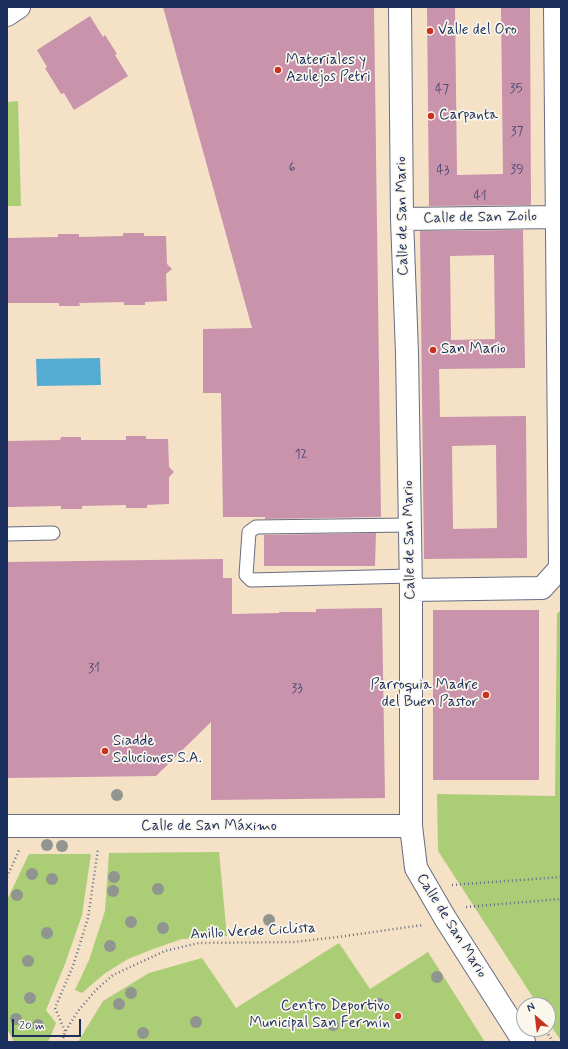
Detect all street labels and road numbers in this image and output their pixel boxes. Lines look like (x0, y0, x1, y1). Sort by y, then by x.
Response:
street label: Calle de San Mario (393, 156, 413, 276)
street label: Calle de San Zoilo (423, 208, 537, 228)
street label: Calle de San Mario (400, 480, 420, 600)
street label: Calle de San Máximo (141, 818, 277, 836)
street label: Calle de San Mario (412, 871, 490, 981)
street label: Anillo Verde Ciclista (190, 920, 316, 944)

